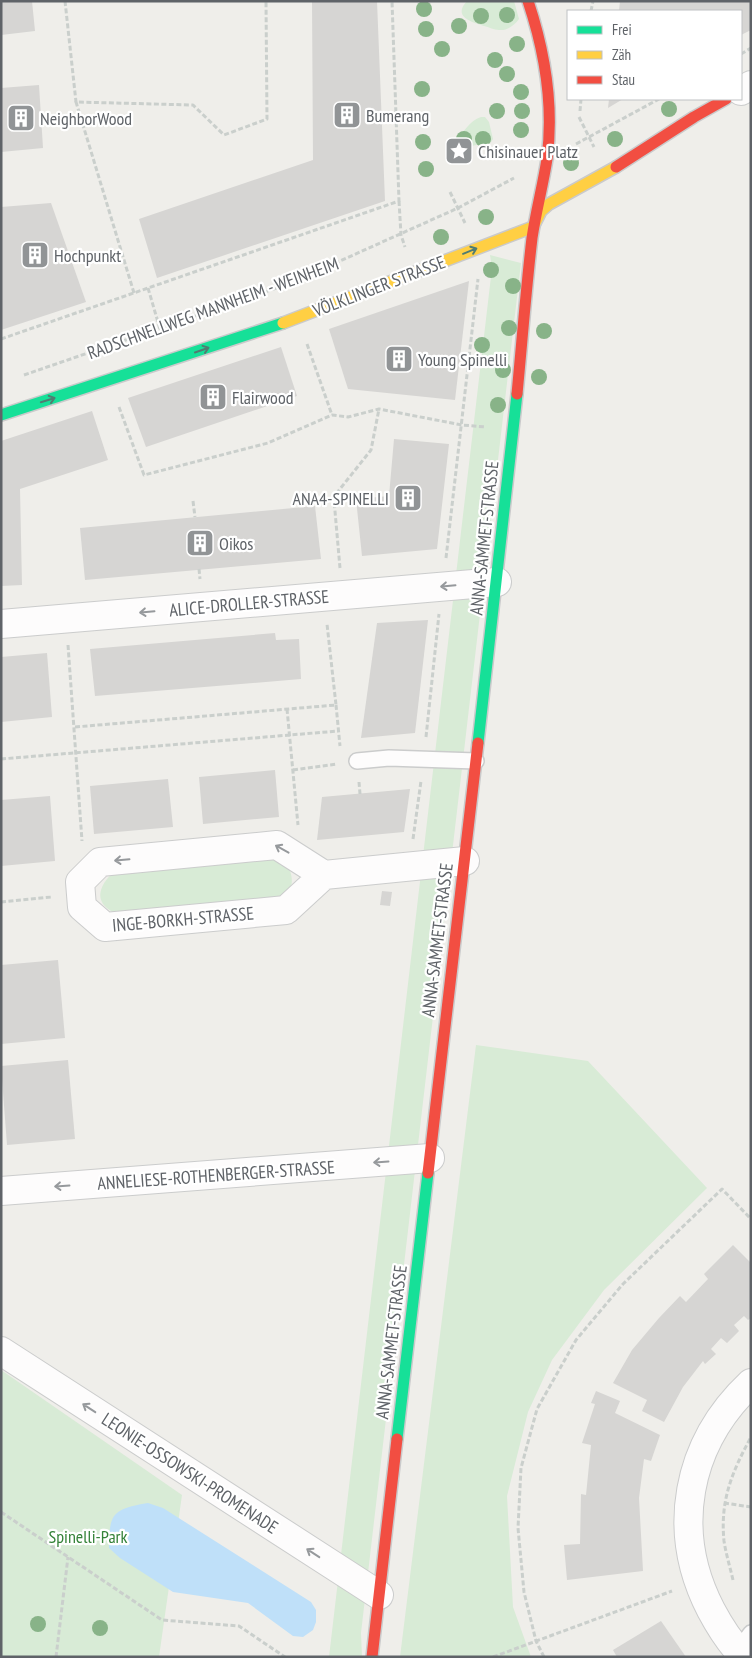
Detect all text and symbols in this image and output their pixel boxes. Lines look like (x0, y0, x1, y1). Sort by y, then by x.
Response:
legend (567, 10, 742, 100)
text: Frei (612, 20, 632, 39)
text: Zäh (612, 45, 631, 64)
text: Stau (612, 70, 635, 89)
building icon: Bumerang (332, 100, 362, 130)
building icon: NeighborWood (6, 103, 36, 133)
place label: Bumerang (366, 104, 429, 127)
place label: NeighborWood (40, 107, 132, 130)
place icon: Chisinauer Platz (444, 136, 474, 166)
place label: Chisinauer Platz (478, 140, 578, 163)
building icon: Hochpunkt (20, 240, 50, 270)
place label: Hochpunkt (54, 244, 121, 267)
one-way arrow (461, 246, 477, 255)
street label: VÖLKLINGER STRASSE (309, 250, 449, 322)
street label: RADSCHNELLWEG MANNHEIM - WEINHEIM (84, 252, 342, 364)
building icon: Young Spinelli (384, 344, 414, 374)
one-way arrow (194, 345, 210, 354)
place label: Young Spinelli (418, 348, 507, 371)
building icon: Flairwood (198, 382, 228, 412)
place label: Flairwood (232, 386, 293, 409)
one-way arrow (39, 395, 55, 404)
street label: ANNA-SAMMET-STRASSE (464, 460, 504, 616)
building icon: ANA4-SPINELLI (393, 483, 423, 513)
place label: ANA4-SPINELLI (292, 487, 389, 510)
building icon: Oikos (185, 528, 215, 558)
place label: Oikos (219, 532, 253, 555)
one-way arrow (441, 581, 457, 591)
street label: ALICE-DROLLER-STRASSE (168, 585, 330, 621)
one-way arrow (139, 607, 155, 617)
one-way arrow (276, 844, 290, 854)
one-way arrow (114, 855, 130, 865)
street label: ANNA-SAMMET-STRASSE (416, 862, 458, 1018)
street label: INGE-BORKH-STRASSE (111, 901, 255, 937)
street label: ANNELIESE-ROTHENBERGER-STRASSE (97, 1155, 335, 1195)
one-way arrow (374, 1158, 390, 1167)
one-way arrow (55, 1182, 71, 1191)
street label: ANNA-SAMMET-STRASSE (370, 1264, 412, 1420)
one-way arrow (82, 1403, 96, 1413)
street label: LEONIE-OSSOWSKI-PROMENADE (98, 1407, 282, 1539)
park label: Spinelli-Park (48, 1525, 128, 1548)
one-way arrow (307, 1548, 321, 1558)

